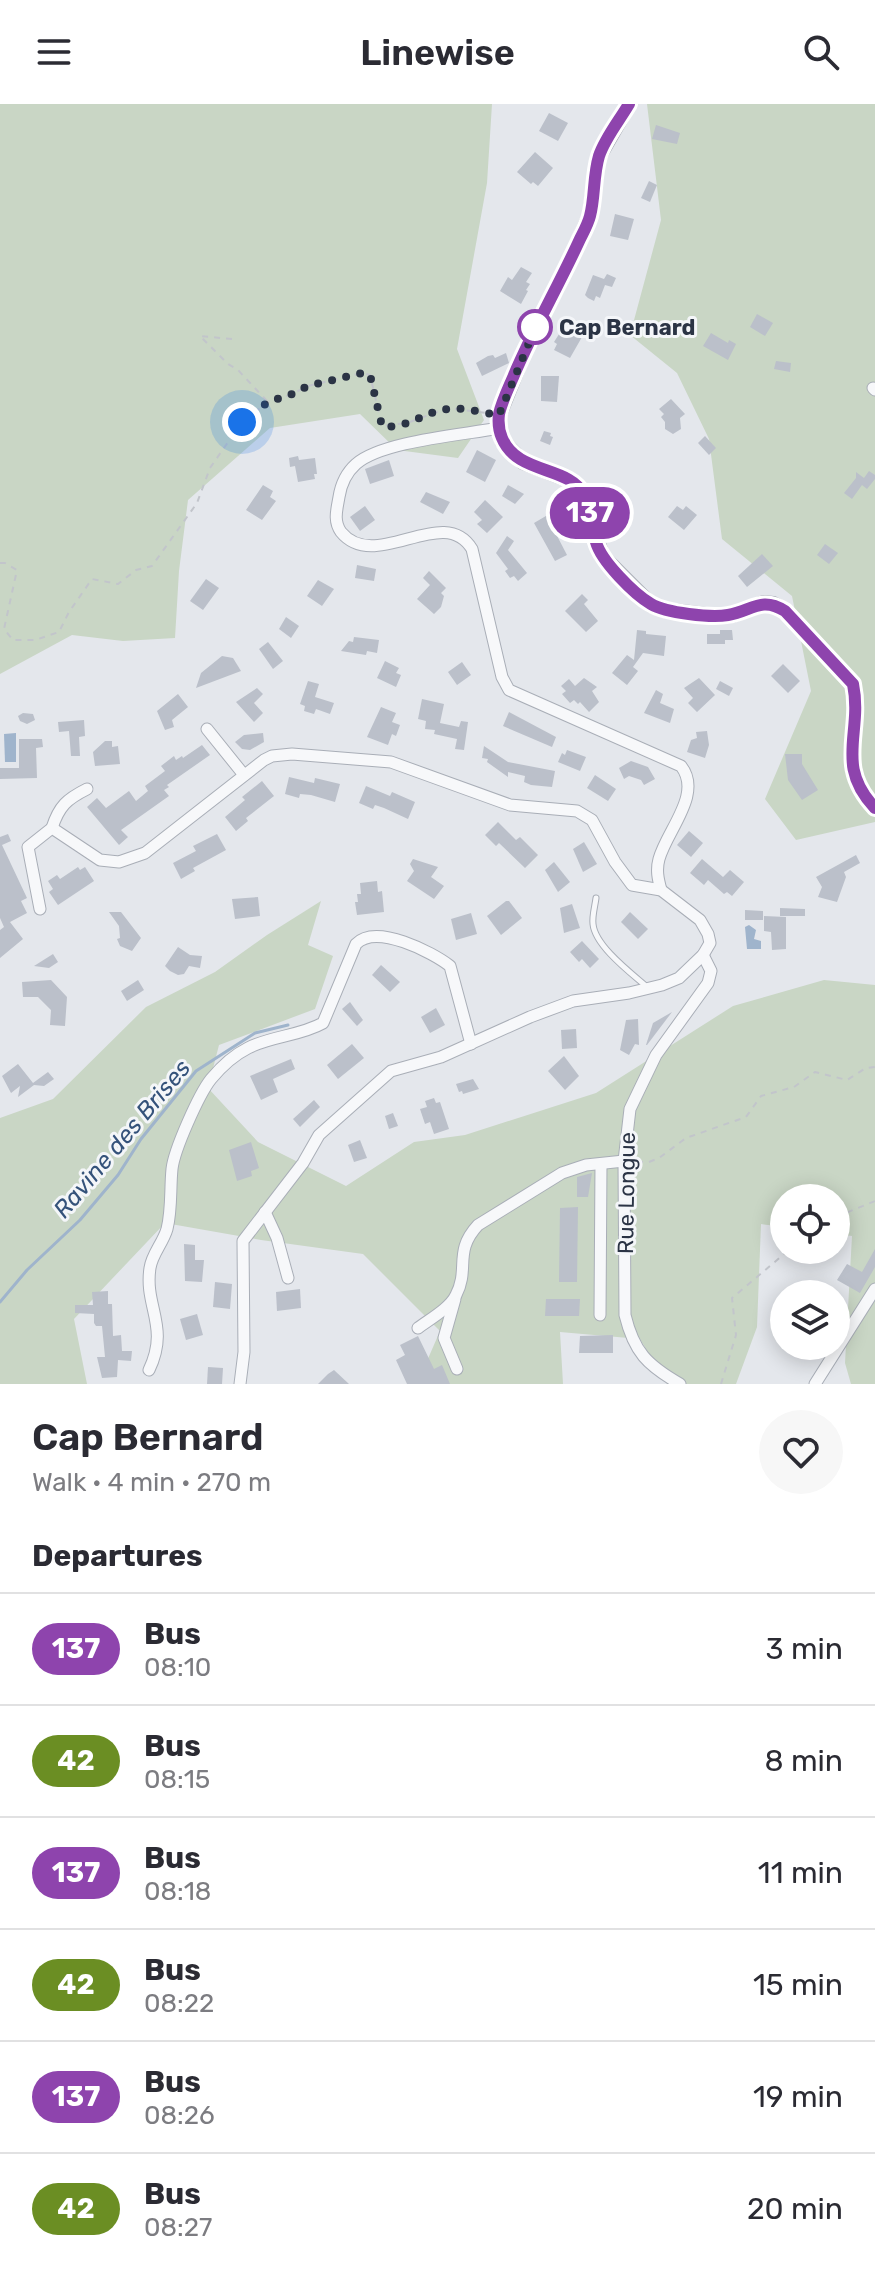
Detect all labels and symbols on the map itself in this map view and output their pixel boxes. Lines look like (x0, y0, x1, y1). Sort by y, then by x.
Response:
marker: Cap Bernard (518, 310, 552, 344)
place label: Cap Bernard (559, 314, 695, 341)
your location (222, 402, 262, 442)
line badge: 137 (544, 487, 636, 539)
water label: Ravine des Brises (48, 1054, 196, 1224)
street label: Rue Longue (612, 1132, 641, 1254)

